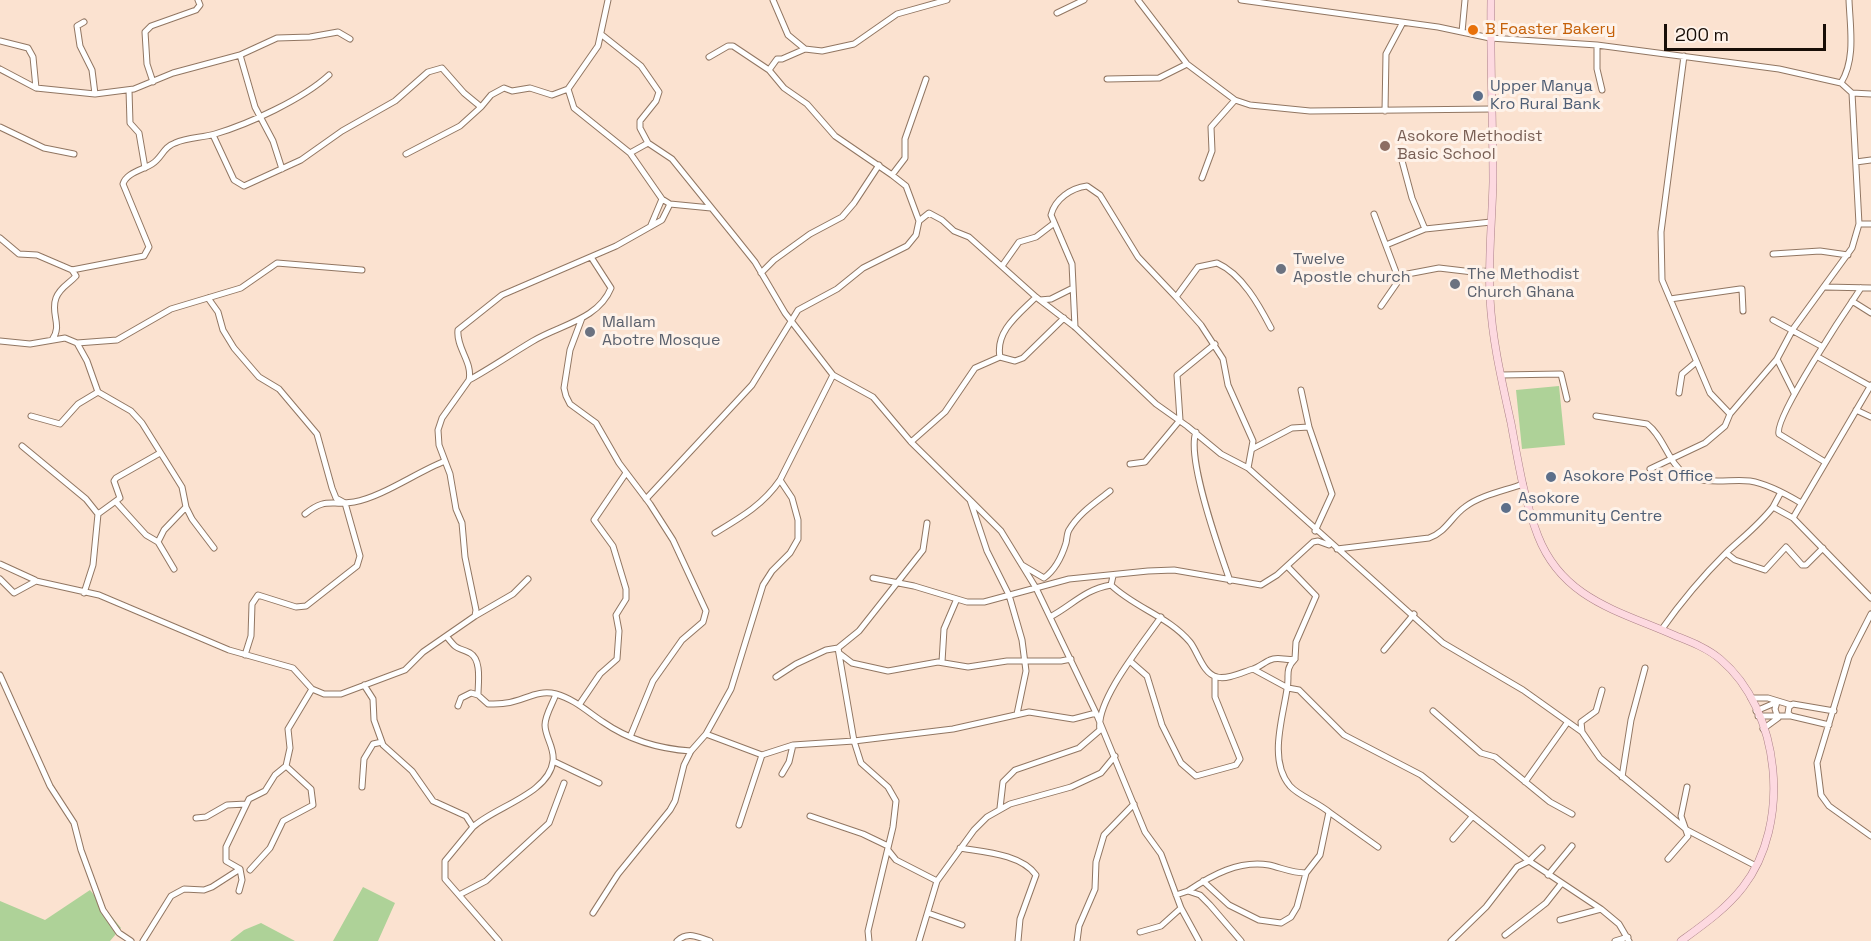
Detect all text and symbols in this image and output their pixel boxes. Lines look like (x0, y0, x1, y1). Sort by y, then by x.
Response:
scale bar (1667, 12, 1829, 50)
place label: B Foaster Bakery (1485, 20, 1615, 40)
marker: B Foaster Bakery (1466, 23, 1480, 37)
text: 200 m (1675, 23, 1729, 46)
place label: Upper Manya Kro Rural Bank (1490, 77, 1601, 115)
marker: Upper Manya Kro Rural Bank (1471, 89, 1485, 103)
place label: Asokore Methodist Basic School (1397, 127, 1543, 165)
marker: Asokore Methodist Basic School (1378, 139, 1392, 153)
place label: Twelve Apostle church (1293, 250, 1411, 288)
marker: Twelve Apostle church (1274, 262, 1288, 276)
place label: The Methodist Church Ghana (1467, 265, 1580, 303)
marker: The Methodist Church Ghana (1448, 277, 1462, 291)
place label: Mallam Abotre Mosque (602, 313, 720, 351)
marker: Mallam Abotre Mosque (583, 325, 597, 339)
place label: Asokore Post Office (1563, 467, 1713, 487)
marker: Asokore Post Office (1544, 470, 1558, 484)
place label: Asokore Community Centre (1518, 489, 1662, 527)
marker: Asokore Community Centre (1499, 501, 1513, 515)

